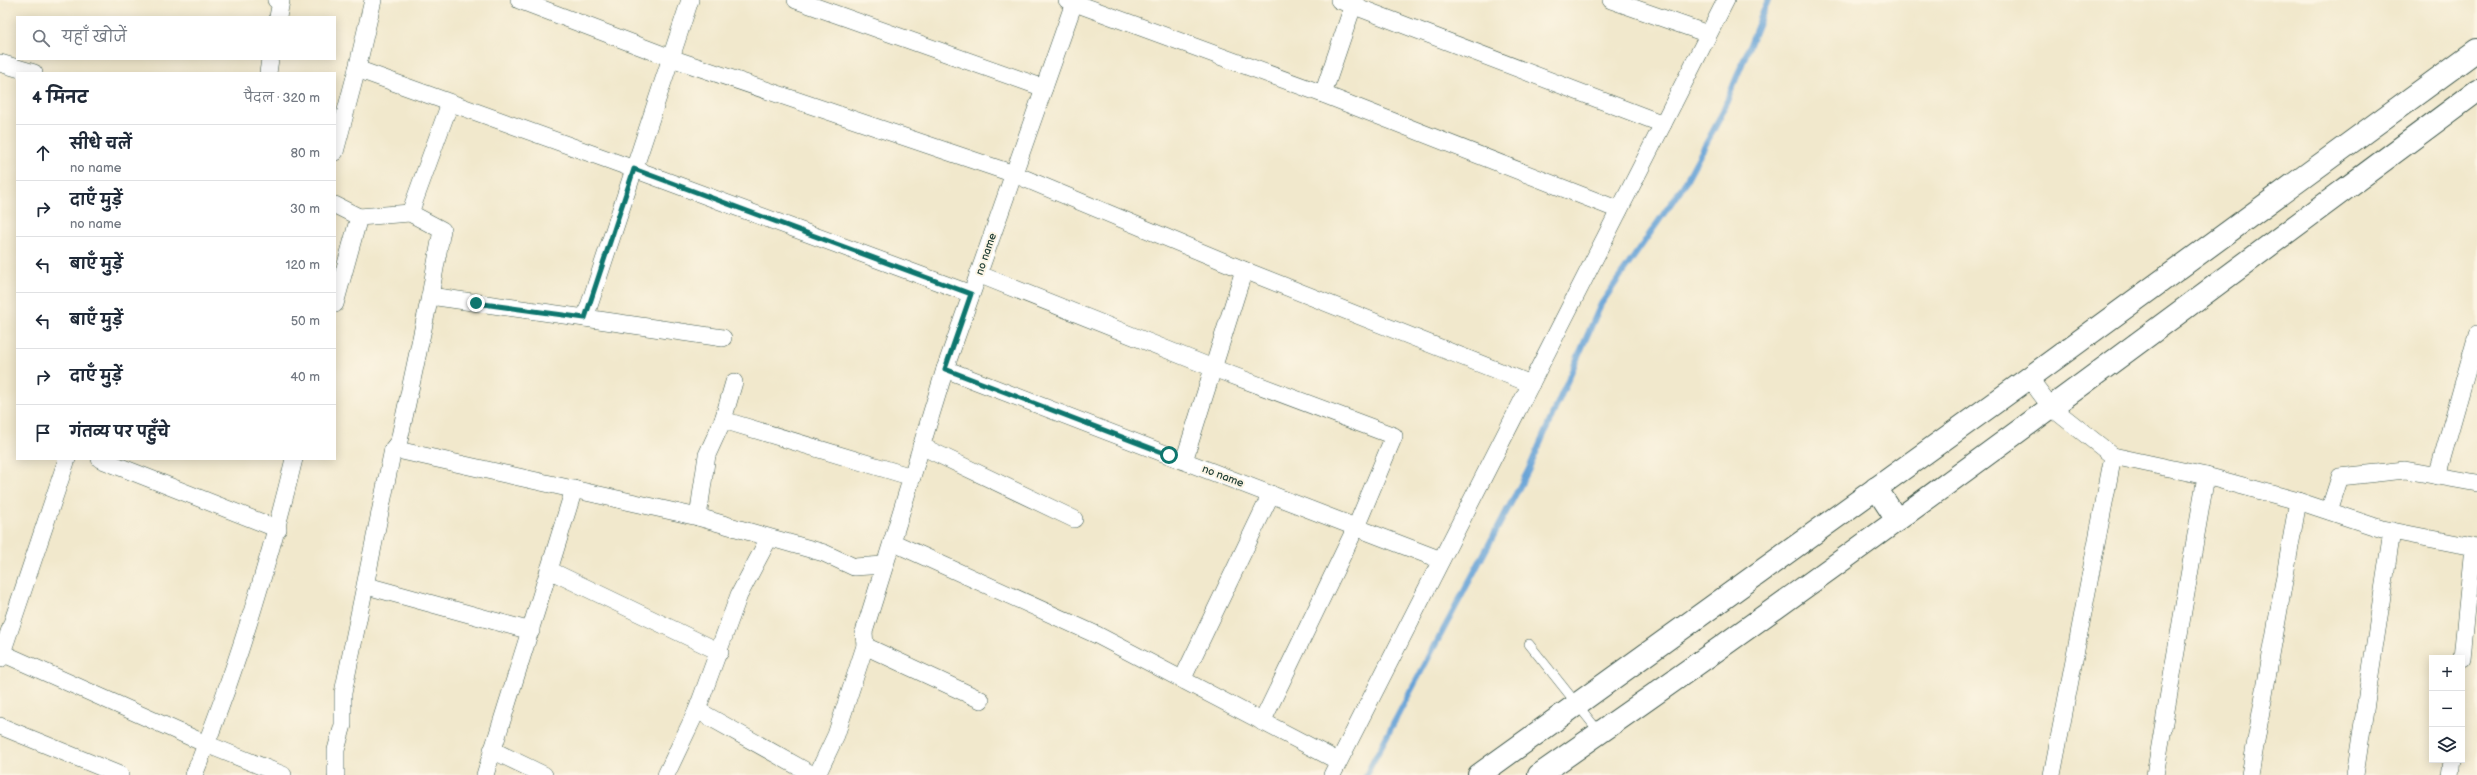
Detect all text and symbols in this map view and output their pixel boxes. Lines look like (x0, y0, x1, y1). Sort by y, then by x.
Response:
search box (16, 16, 336, 60)
icon: search (30, 27, 52, 49)
text: यहाँ खोजें (62, 28, 127, 47)
text: 4 मिनट (32, 88, 88, 108)
text: पैदल · 320 m (244, 90, 320, 106)
text: सीधे चलें (70, 135, 132, 154)
icon: ahead (32, 142, 54, 164)
text: 80 m (291, 145, 320, 161)
text: no name (70, 160, 121, 176)
text: दाएँ मुड़ें (70, 191, 122, 210)
icon: right (32, 198, 54, 220)
text: 30 m (290, 201, 320, 217)
text: no name (70, 216, 121, 232)
street label: no name (973, 231, 999, 277)
icon: left (32, 254, 54, 276)
text: बाएँ मुड़ें (70, 255, 123, 274)
text: 120 m (285, 257, 320, 273)
route end (467, 294, 485, 312)
icon: left (32, 310, 54, 332)
text: बाएँ मुड़ें (70, 311, 123, 330)
text: 50 m (291, 313, 320, 329)
icon: right (32, 366, 54, 388)
text: दाएँ मुड़ें (70, 367, 122, 386)
text: 40 m (290, 369, 320, 385)
icon: arrive (32, 422, 54, 444)
text: गंतव्य पर पहुँचे (70, 423, 169, 442)
route start (1160, 446, 1178, 464)
street label: no name (1200, 462, 1246, 490)
map controls (2429, 655, 2465, 763)
button: + (2429, 655, 2465, 691)
button: − (2429, 691, 2465, 727)
button: layers (2429, 727, 2465, 763)

